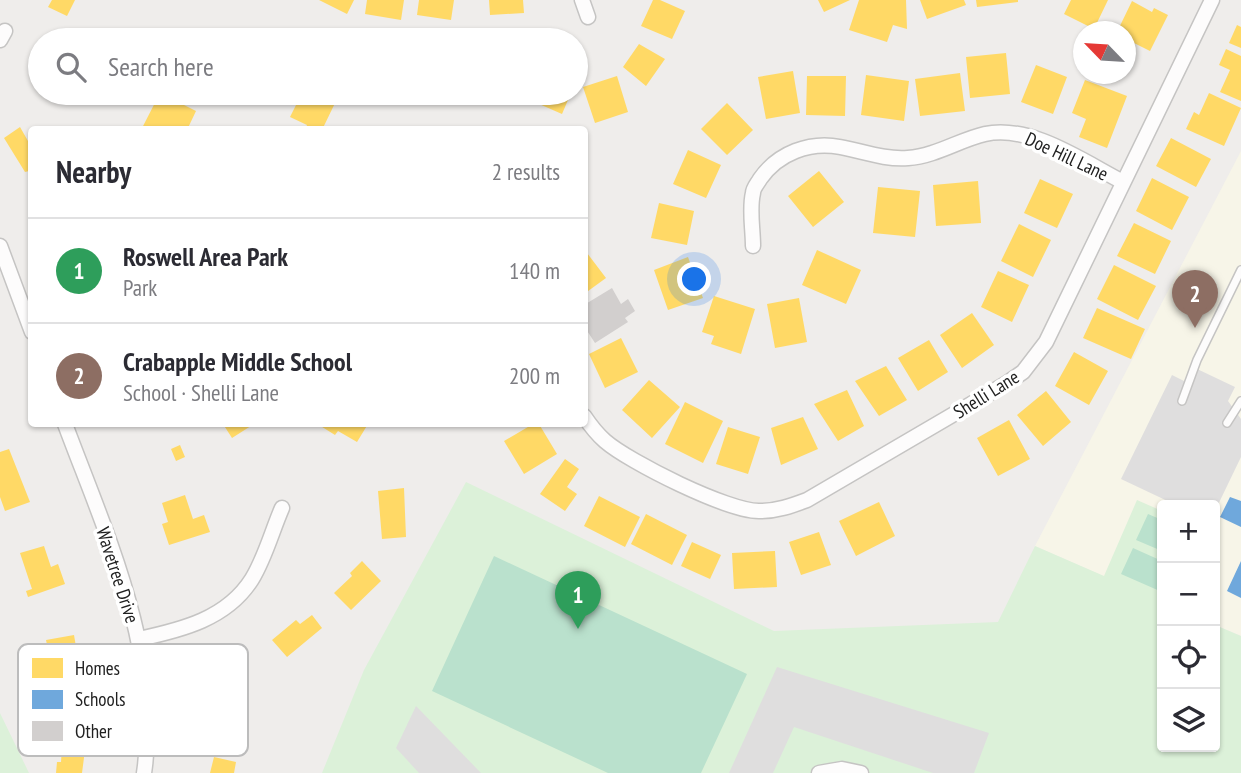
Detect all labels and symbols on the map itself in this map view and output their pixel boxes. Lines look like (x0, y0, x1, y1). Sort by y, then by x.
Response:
north arrow (1073, 21, 1136, 84)
street label: Doe Hill Lane (1022, 126, 1112, 186)
your location (677, 262, 711, 296)
pin: 2 (1172, 270, 1218, 328)
street label: Shelli Lane (949, 364, 1023, 423)
street label: Wavetree Drive (91, 524, 145, 626)
pin: 1 (555, 571, 601, 629)
legend (18, 644, 248, 756)
text: Homes (75, 656, 120, 680)
text: Schools (75, 687, 126, 711)
text: Other (75, 719, 113, 743)

